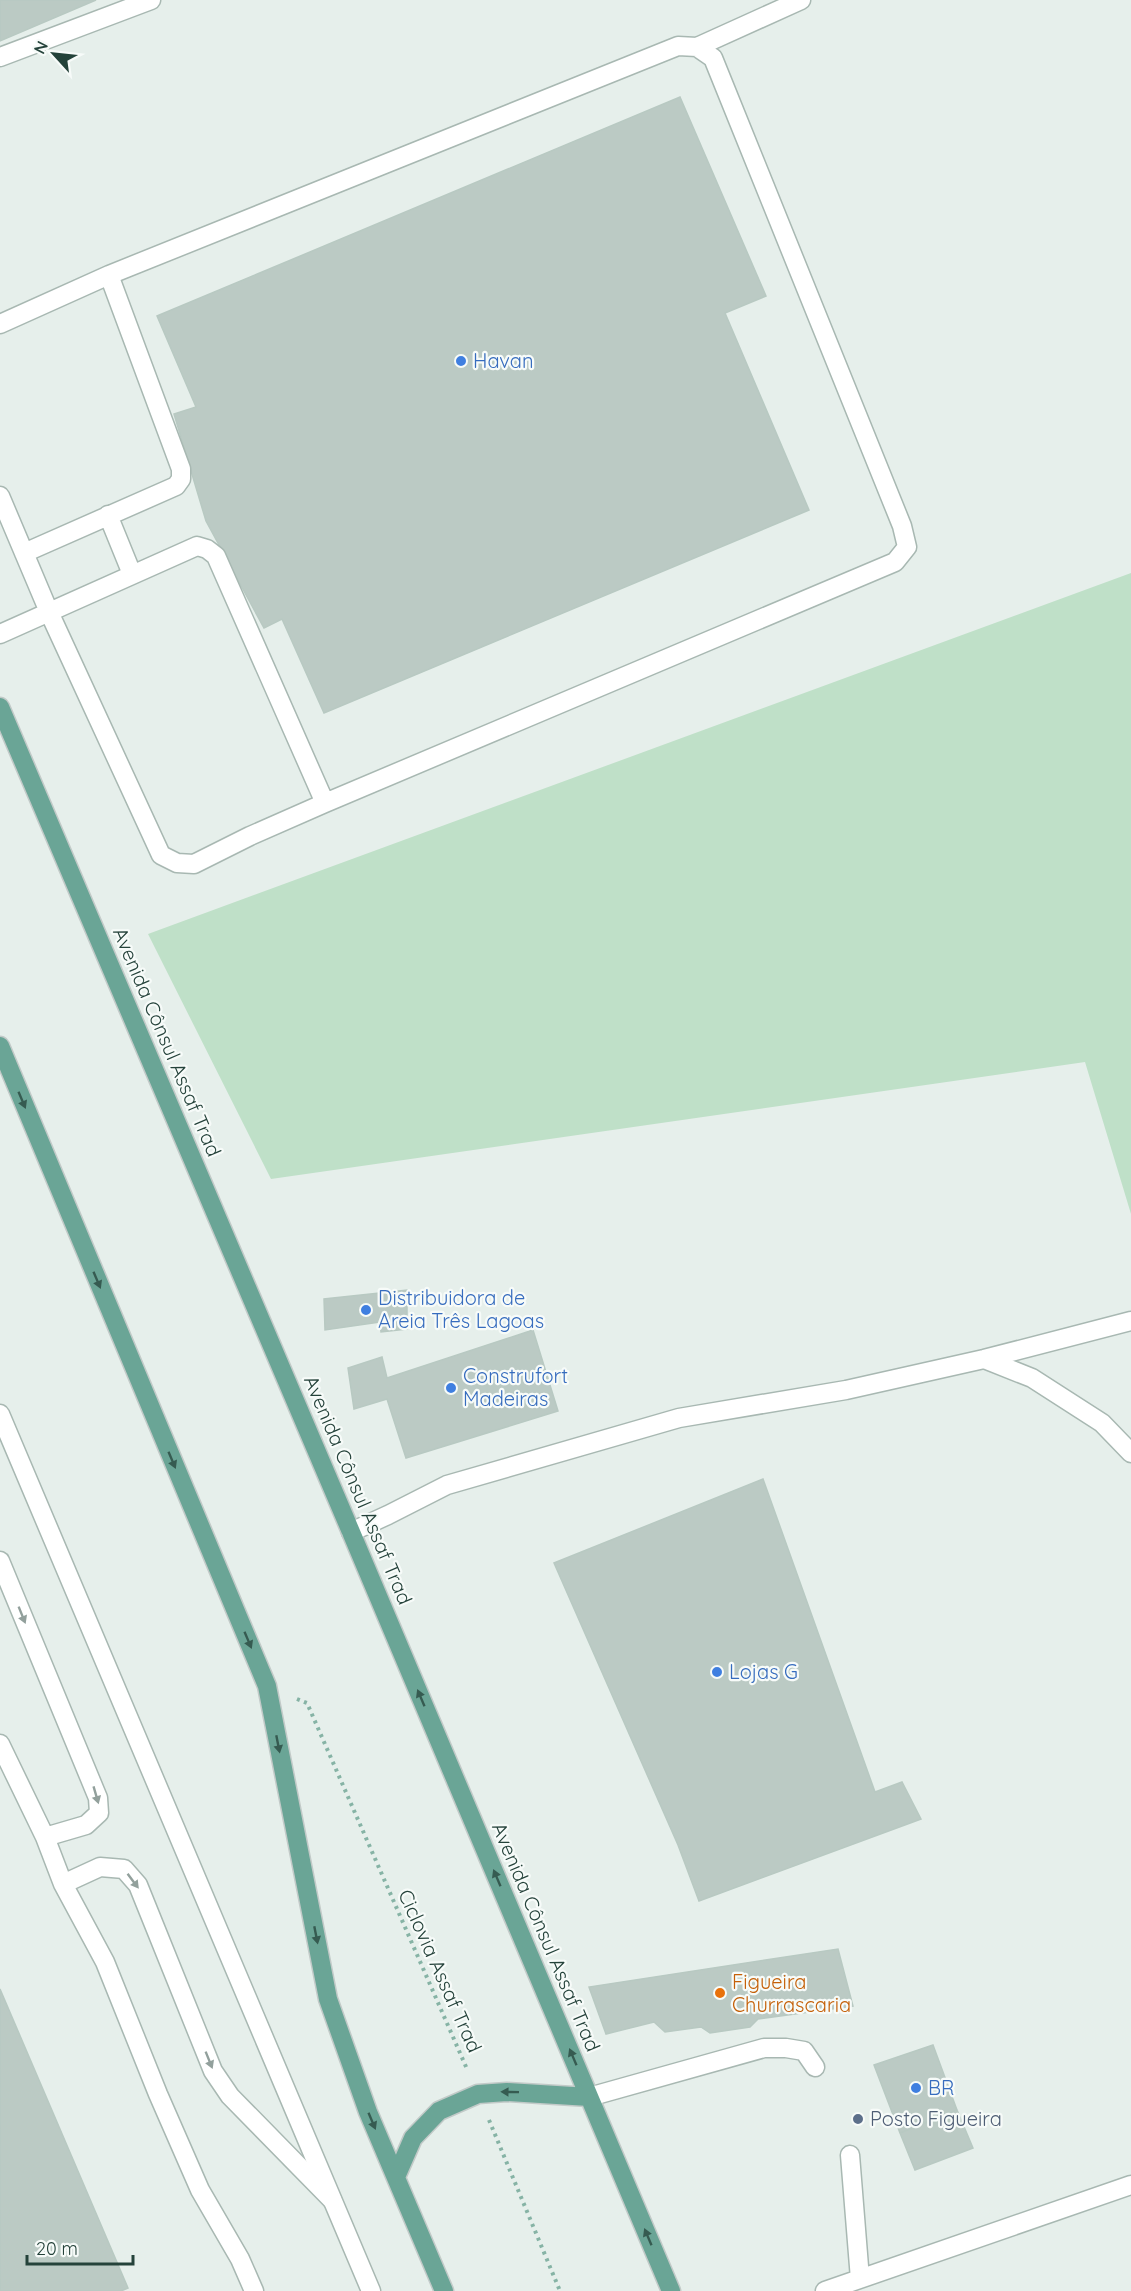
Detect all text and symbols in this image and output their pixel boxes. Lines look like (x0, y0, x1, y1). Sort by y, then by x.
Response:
north arrow (24, 24, 84, 84)
text: N (29, 37, 52, 57)
place label: Havan (473, 348, 534, 373)
marker: Havan (454, 354, 468, 368)
street label: Avenida Cônsul Assaf Trad (108, 923, 227, 1160)
one-way arrow (18, 1091, 27, 1109)
one-way arrow (93, 1271, 102, 1289)
place label: Distribuidora de Areia Três Lagoas (378, 1285, 544, 1333)
marker: Distribuidora de Areia Três Lagoas (359, 1303, 373, 1317)
place label: Construfort Madeiras (463, 1363, 568, 1411)
street label: Avenida Cônsul Assaf Trad (299, 1371, 418, 1608)
marker: Construfort Madeiras (444, 1381, 458, 1395)
one-way arrow (168, 1451, 177, 1469)
one-way arrow (18, 1606, 27, 1624)
one-way arrow (243, 1631, 253, 1649)
place label: Lojas G (729, 1659, 798, 1684)
marker: Lojas G (710, 1665, 724, 1679)
one-way arrow (416, 1689, 425, 1707)
one-way arrow (274, 1734, 283, 1753)
one-way arrow (92, 1786, 101, 1804)
street label: Avenida Cônsul Assaf Trad (487, 1818, 606, 2055)
one-way arrow (492, 1869, 501, 1887)
one-way arrow (127, 1872, 139, 1888)
street label: Ciclovia Assaf Trad (393, 1885, 488, 2056)
one-way arrow (311, 1926, 321, 1944)
place label: Figueira Churrascaria (732, 1969, 851, 2017)
marker: Figueira Churrascaria (713, 1986, 727, 2000)
one-way arrow (568, 2048, 578, 2066)
one-way arrow (204, 2051, 214, 2069)
place label: BR (928, 2075, 954, 2100)
marker: BR (909, 2081, 923, 2095)
one-way arrow (500, 2088, 519, 2097)
place label: Posto Figueira (870, 2106, 1002, 2131)
marker: Posto Figueira (851, 2112, 865, 2126)
one-way arrow (367, 2113, 377, 2131)
scale bar (27, 2228, 134, 2266)
one-way arrow (643, 2228, 653, 2246)
text: 20 m (36, 2237, 78, 2260)

